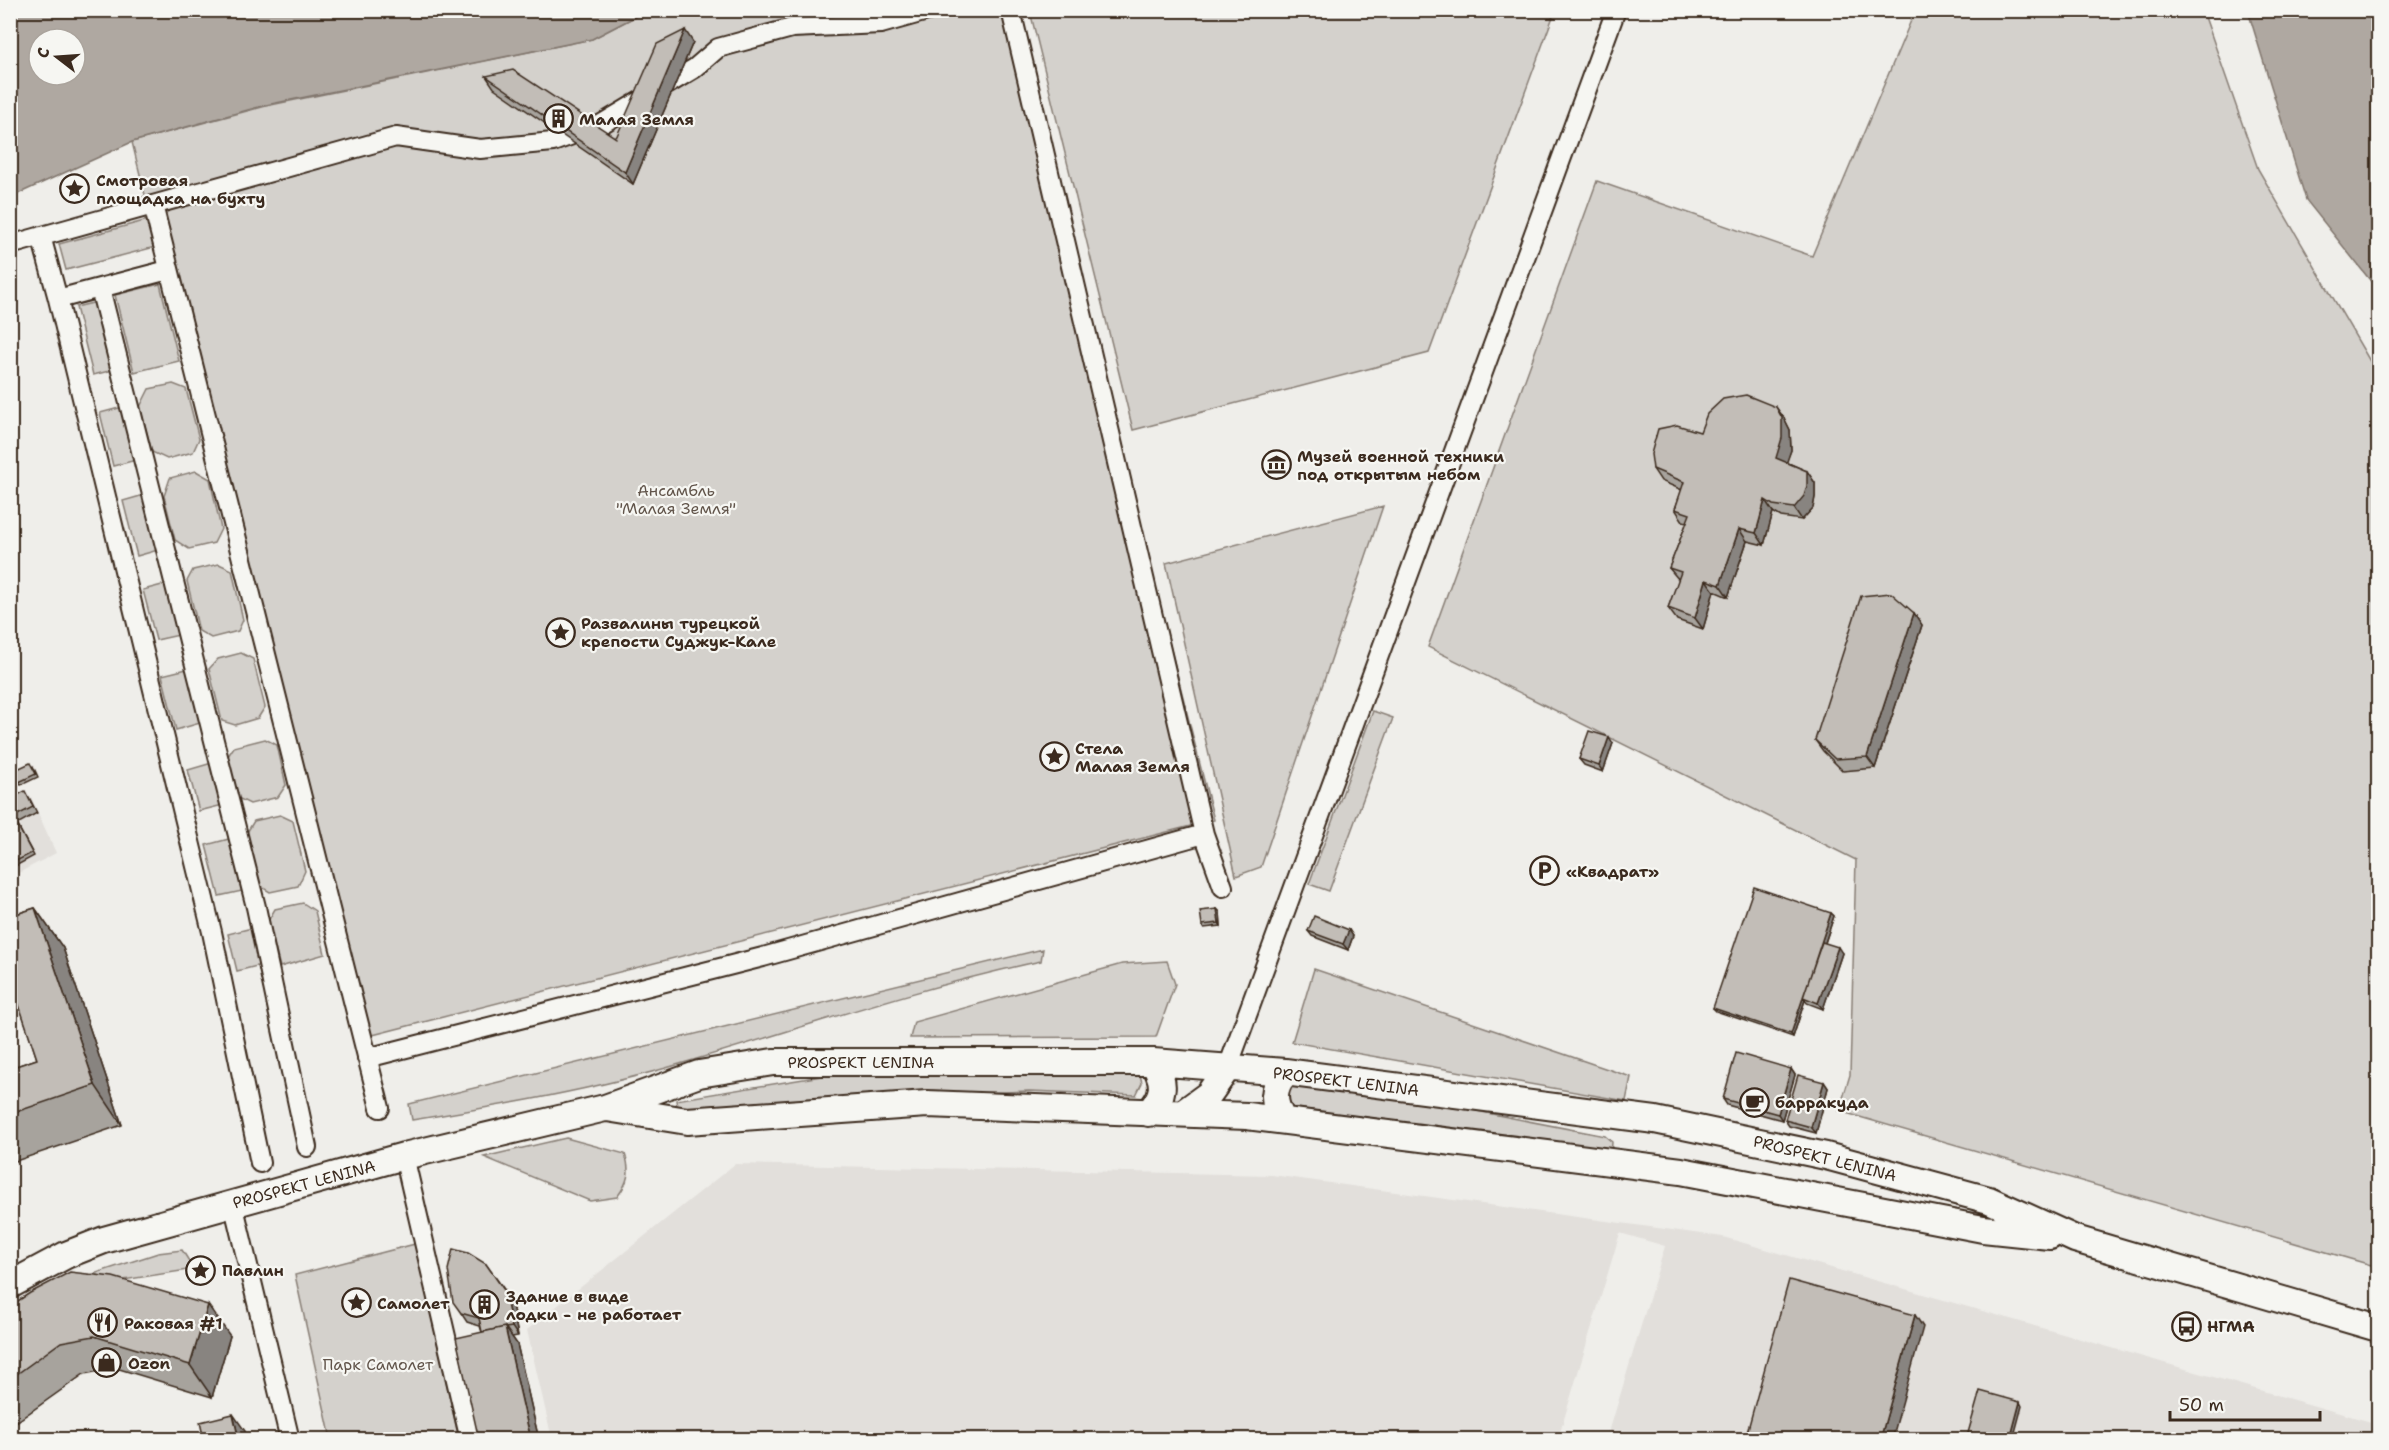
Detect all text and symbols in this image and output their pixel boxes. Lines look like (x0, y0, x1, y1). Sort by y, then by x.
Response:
north arrow (27, 27, 87, 87)
text: С (32, 45, 55, 61)
building icon: Малая Земля (542, 103, 574, 135)
place label: Малая Земля (579, 109, 694, 130)
place label: Смотровая площадка на бухту (96, 170, 265, 209)
place icon: Смотровая площадка на бухту (59, 173, 91, 205)
place label: Музей военной техники под открытым небом (1297, 446, 1504, 485)
museum icon: Музей военной техники под открытым небом (1260, 449, 1292, 481)
park label: Ансамбль "Малая Земля" (616, 480, 736, 519)
place label: Развалины турецкой крепости Суджук-Кале (581, 613, 777, 652)
place icon: Развалины турецкой крепости Суджук-Кале (544, 616, 576, 648)
place label: Стела Малая Земля (1075, 738, 1190, 777)
place icon: Стела Малая Земля (1038, 741, 1070, 773)
parking icon: «Квадрат» (1529, 855, 1561, 887)
place label: «Квадрат» (1566, 861, 1659, 882)
street label: PROSPEKT LENINA (787, 1052, 935, 1073)
street label: PROSPEKT LENINA (1272, 1062, 1420, 1101)
cafe icon: барракуда (1738, 1086, 1770, 1118)
place label: барракуда (1775, 1092, 1869, 1113)
street label: PROSPEKT LENINA (1751, 1131, 1899, 1186)
street label: PROSPEKT LENINA (230, 1155, 378, 1214)
place icon: Павлин (185, 1254, 217, 1286)
place label: Павлин (222, 1260, 284, 1281)
place label: Здание в виде лодки - не работает (506, 1286, 682, 1325)
place icon: Самолет (340, 1287, 372, 1319)
building icon: Здание в виде лодки - не работает (469, 1289, 501, 1321)
place label: Самолет (377, 1293, 450, 1314)
restaurant icon: Раковая #1 (87, 1307, 119, 1339)
bus stop icon: НГМА (2170, 1310, 2202, 1342)
place label: Раковая #1 (124, 1313, 223, 1334)
place label: НГМА (2207, 1316, 2255, 1337)
shop icon: Ozon (91, 1347, 123, 1379)
place label: Ozon (128, 1353, 171, 1374)
park label: Парк Самолет (323, 1354, 434, 1375)
scale bar (2170, 1384, 2320, 1422)
text: 50 m (2179, 1393, 2224, 1417)

